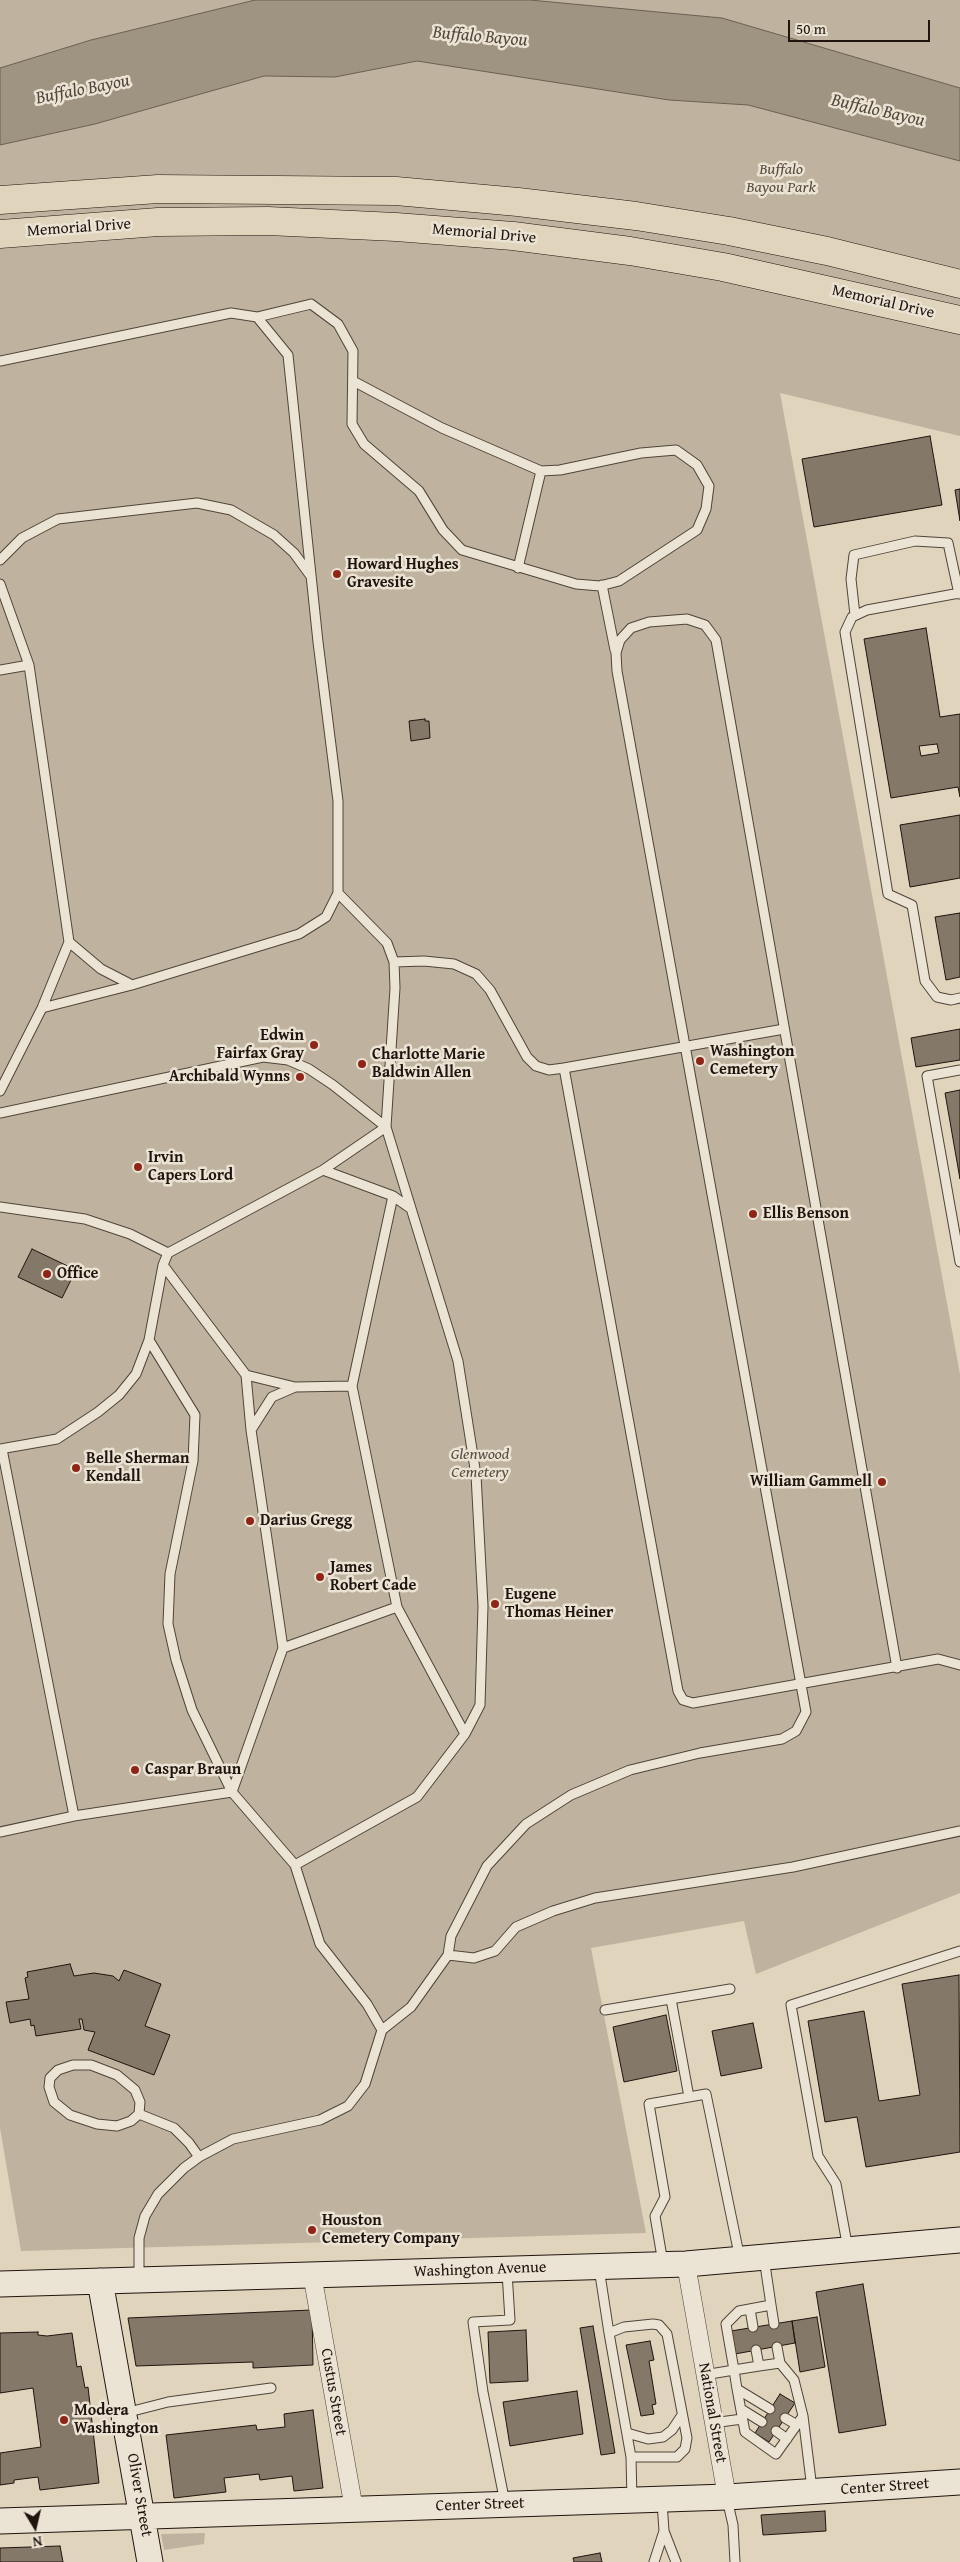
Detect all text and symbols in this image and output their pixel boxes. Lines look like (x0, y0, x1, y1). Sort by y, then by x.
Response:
scale bar (790, 10, 932, 42)
text: 50 m (796, 18, 826, 39)
water label: Buffalo Bayou (432, 22, 528, 52)
water label: Buffalo Bayou (34, 70, 132, 110)
water label: Buffalo Bayou (829, 90, 927, 132)
park label: Buffalo Bayou Park (746, 160, 816, 198)
street label: Memorial Drive (26, 215, 132, 241)
street label: Memorial Drive (431, 220, 537, 248)
street label: Memorial Drive (830, 281, 936, 323)
place label: Howard Hughes Gravesite (347, 555, 459, 593)
marker: Howard Hughes Gravesite (331, 568, 343, 580)
place label: Edwin Fairfax Gray (217, 1026, 304, 1064)
marker: Edwin Fairfax Gray (308, 1039, 320, 1051)
place label: Washington Cemetery (710, 1042, 794, 1080)
place label: Charlotte Marie Baldwin Allen (372, 1045, 485, 1083)
marker: Washington Cemetery (694, 1055, 706, 1067)
marker: Charlotte Marie Baldwin Allen (356, 1058, 368, 1070)
place label: Archibald Wynns (169, 1067, 290, 1087)
marker: Archibald Wynns (294, 1071, 306, 1083)
place label: Irvin Capers Lord (148, 1148, 233, 1186)
marker: Irvin Capers Lord (132, 1161, 144, 1173)
place label: Ellis Benson (763, 1204, 849, 1224)
marker: Ellis Benson (747, 1208, 759, 1220)
place label: Office (57, 1264, 98, 1284)
marker: Office (41, 1268, 53, 1280)
park label: Glenwood Cemetery (451, 1445, 509, 1483)
place label: Belle Sherman Kendall (86, 1449, 189, 1487)
marker: Belle Sherman Kendall (70, 1462, 82, 1474)
place label: William Gammell (750, 1472, 872, 1492)
marker: William Gammell (876, 1476, 888, 1488)
place label: Darius Gregg (260, 1511, 352, 1531)
marker: Darius Gregg (244, 1515, 256, 1527)
place label: James Robert Cade (330, 1558, 416, 1596)
marker: James Robert Cade (314, 1571, 326, 1583)
place label: Eugene Thomas Heiner (505, 1585, 613, 1623)
marker: Eugene Thomas Heiner (489, 1598, 501, 1610)
place label: Caspar Braun (145, 1760, 241, 1780)
marker: Caspar Braun (129, 1764, 141, 1776)
place label: Houston Cemetery Company (322, 2211, 460, 2249)
marker: Houston Cemetery Company (306, 2224, 318, 2236)
street label: Washington Avenue (413, 2258, 547, 2282)
street label: Custus Street (316, 2347, 350, 2437)
street label: National Street (694, 2361, 730, 2465)
place label: Modera Washington (74, 2401, 158, 2439)
marker: Modera Washington (58, 2414, 70, 2426)
street label: Oliver Street (122, 2452, 156, 2538)
street label: Center Street (840, 2474, 930, 2500)
street label: Center Street (435, 2494, 525, 2516)
north arrow (10, 2502, 60, 2552)
text: N (31, 2531, 44, 2552)

